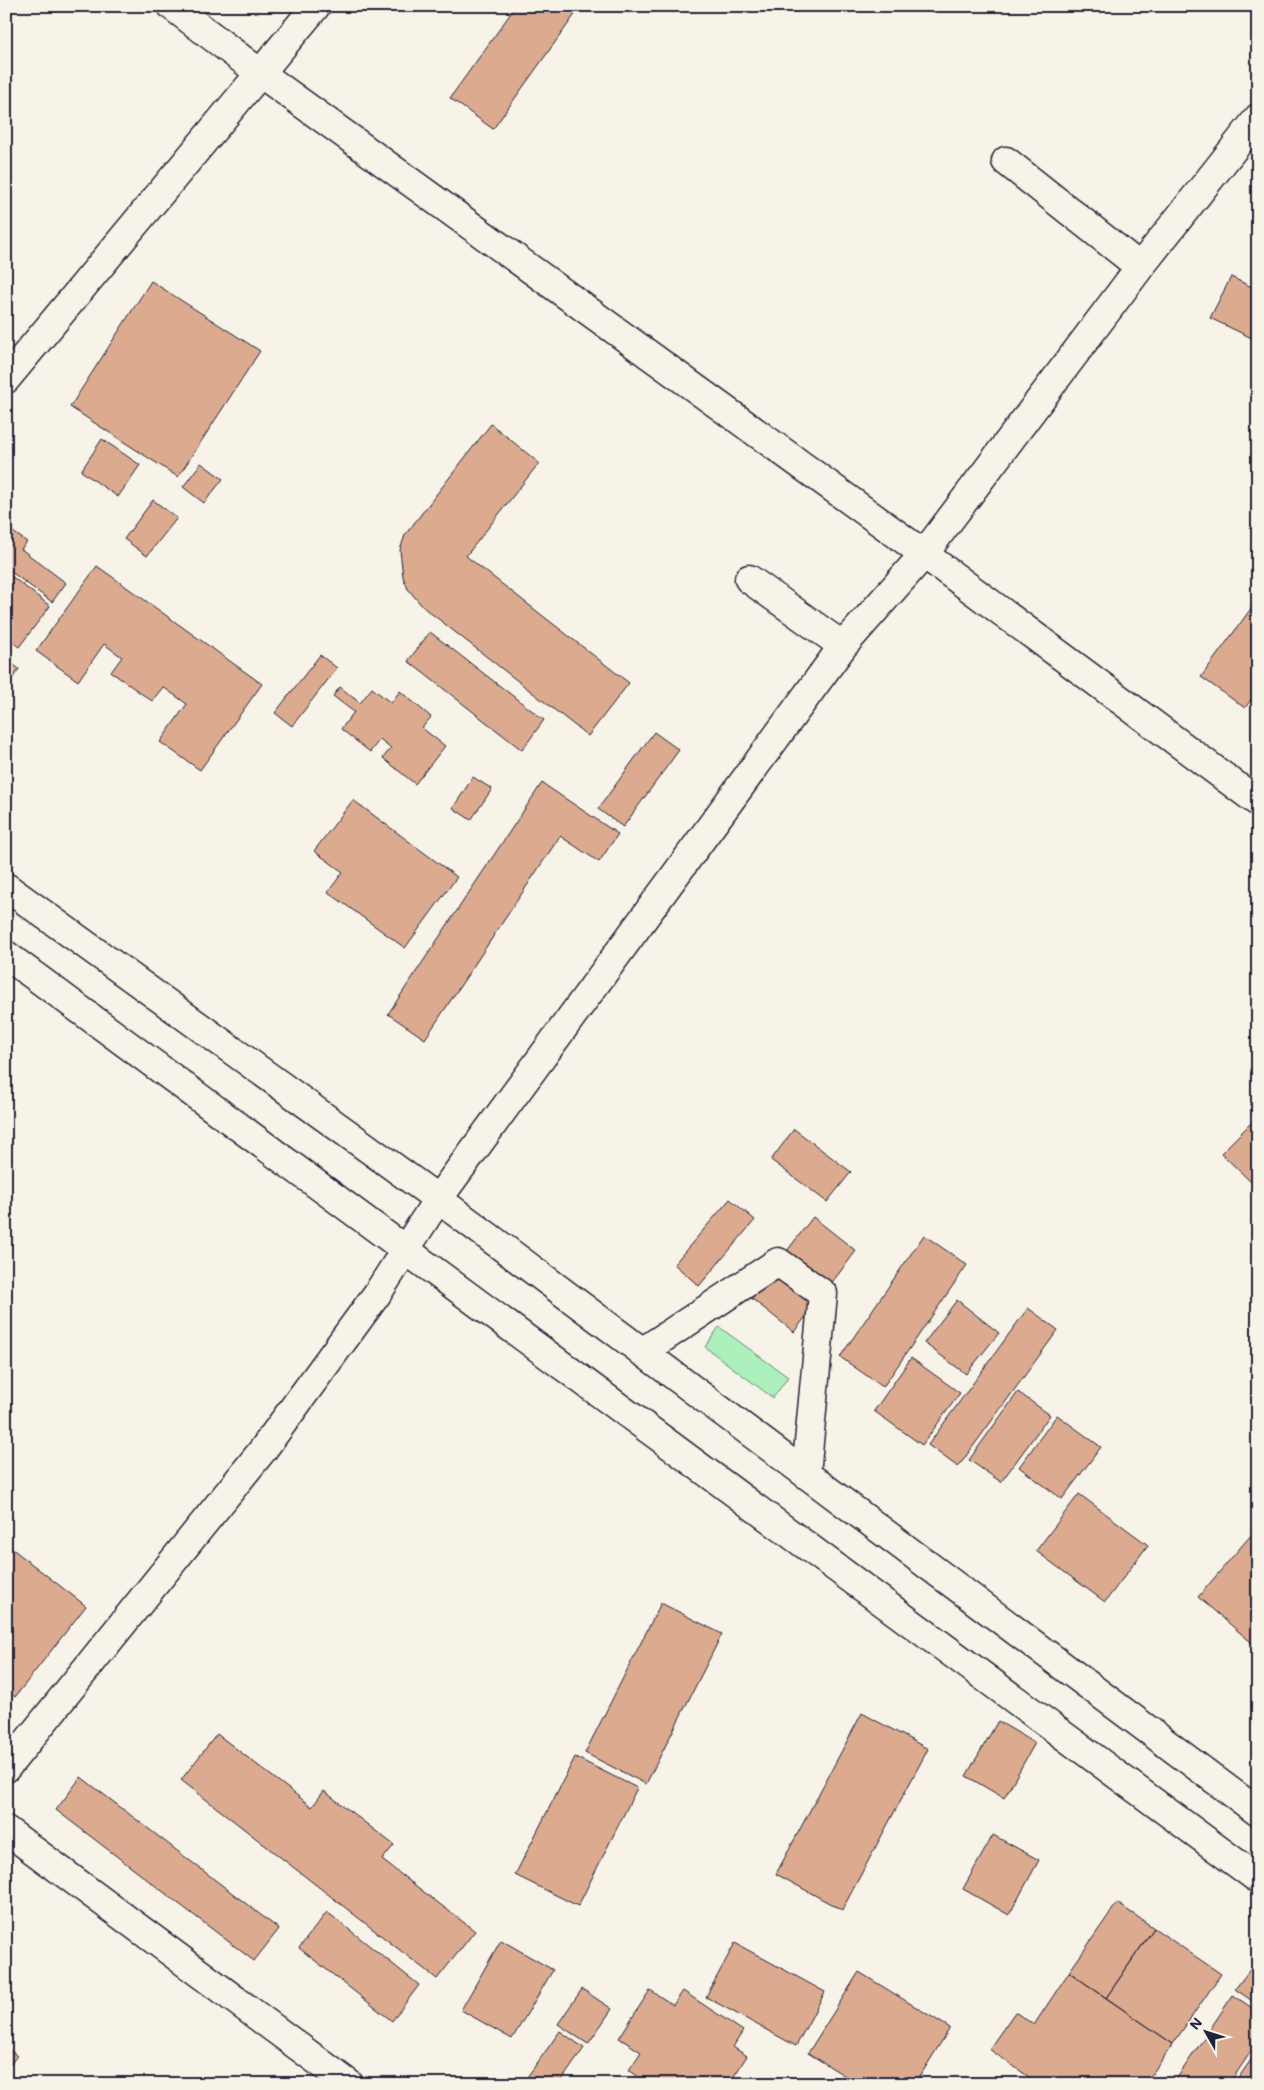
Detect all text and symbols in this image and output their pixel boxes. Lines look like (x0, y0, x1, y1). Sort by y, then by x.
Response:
north arrow (1182, 2008, 1232, 2058)
text: N (1185, 2013, 1206, 2034)

